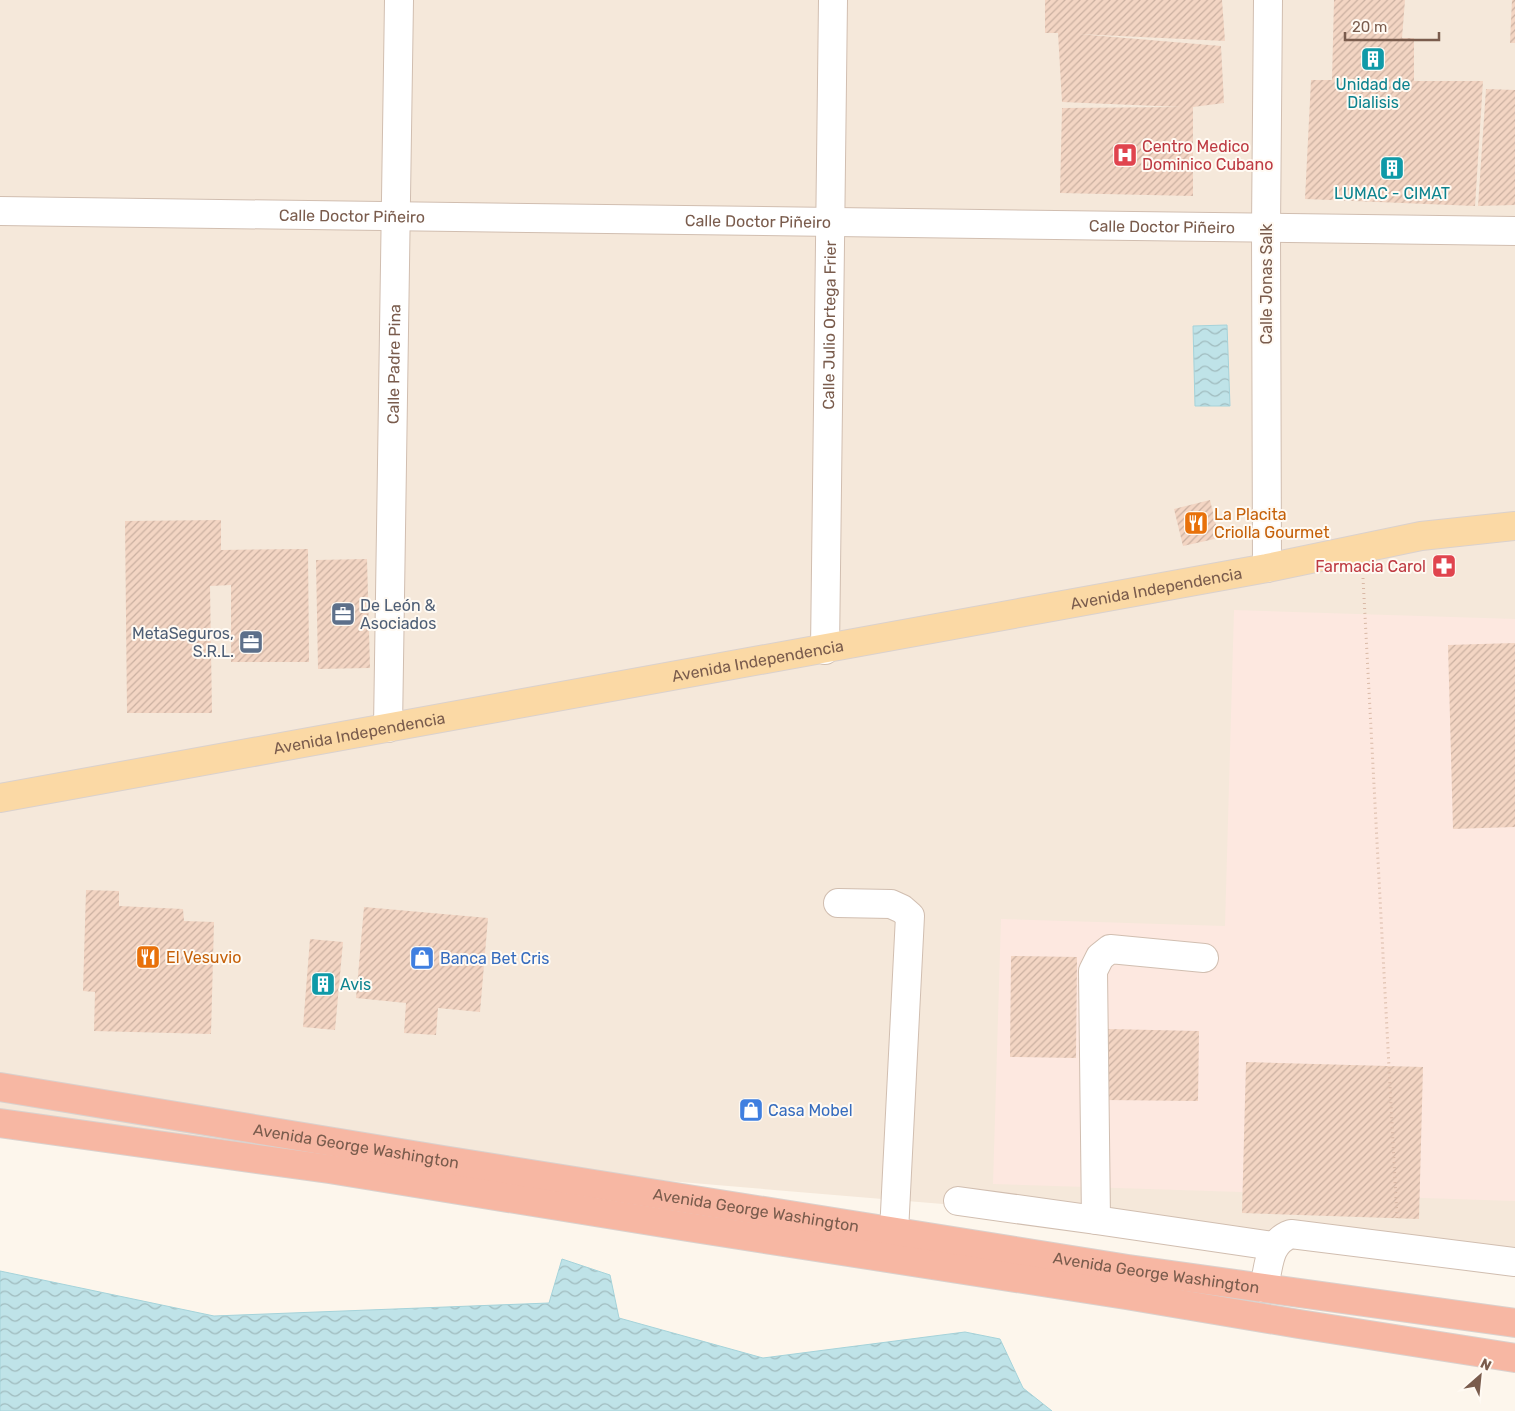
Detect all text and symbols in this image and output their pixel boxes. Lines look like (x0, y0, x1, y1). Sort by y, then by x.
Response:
scale bar (1345, 10, 1439, 42)
text: 20 m (1352, 18, 1387, 36)
building icon: Unidad de Dialisis (1360, 46, 1386, 72)
place label: Unidad de Dialisis (1335, 75, 1411, 112)
place label: Centro Medico Dominico Cubano (1142, 137, 1273, 174)
hospital icon: Centro Medico Dominico Cubano (1112, 142, 1138, 168)
building icon: LUMAC - CIMAT (1379, 155, 1405, 181)
place label: LUMAC - CIMAT (1334, 184, 1450, 203)
street label: Calle Doctor Piñeiro (279, 206, 425, 227)
street label: Calle Doctor Piñeiro (685, 211, 831, 232)
street label: Calle Doctor Piñeiro (1089, 216, 1235, 237)
street label: Calle Jonas Salk (1257, 223, 1276, 345)
street label: Calle Julio Ortega Frier (819, 240, 840, 410)
street label: Calle Padre Pina (384, 304, 404, 424)
place label: La Placita Criolla Gourmet (1214, 505, 1330, 542)
restaurant icon: La Placita Criolla Gourmet (1183, 510, 1209, 536)
pharmacy icon: Farmacia Carol (1431, 553, 1457, 579)
place label: Farmacia Carol (1315, 557, 1426, 576)
street label: Avenida Independencia (1069, 564, 1244, 614)
place label: De León & Asociados (360, 596, 436, 633)
office icon: De León & Asociados (330, 601, 356, 627)
place label: MetaSeguros, S.R.L. (132, 624, 234, 661)
office icon: MetaSeguros, S.R.L. (238, 629, 264, 655)
street label: Avenida Independencia (670, 636, 845, 686)
street label: Avenida Independencia (272, 708, 447, 758)
restaurant icon: El Vesuvio (135, 944, 161, 970)
shop icon: Banca Bet Cris (409, 945, 435, 971)
place label: El Vesuvio (166, 948, 241, 967)
place label: Banca Bet Cris (440, 949, 549, 968)
building icon: Avis (310, 971, 336, 997)
place label: Avis (340, 975, 371, 994)
shop icon: Casa Mobel (738, 1097, 764, 1123)
place label: Casa Mobel (768, 1101, 853, 1120)
street label: Avenida George Washington (252, 1120, 460, 1172)
street label: Avenida George Washington (652, 1185, 860, 1236)
street label: Avenida George Washington (1052, 1248, 1261, 1297)
north arrow (1455, 1351, 1505, 1401)
text: N (1477, 1355, 1494, 1375)

